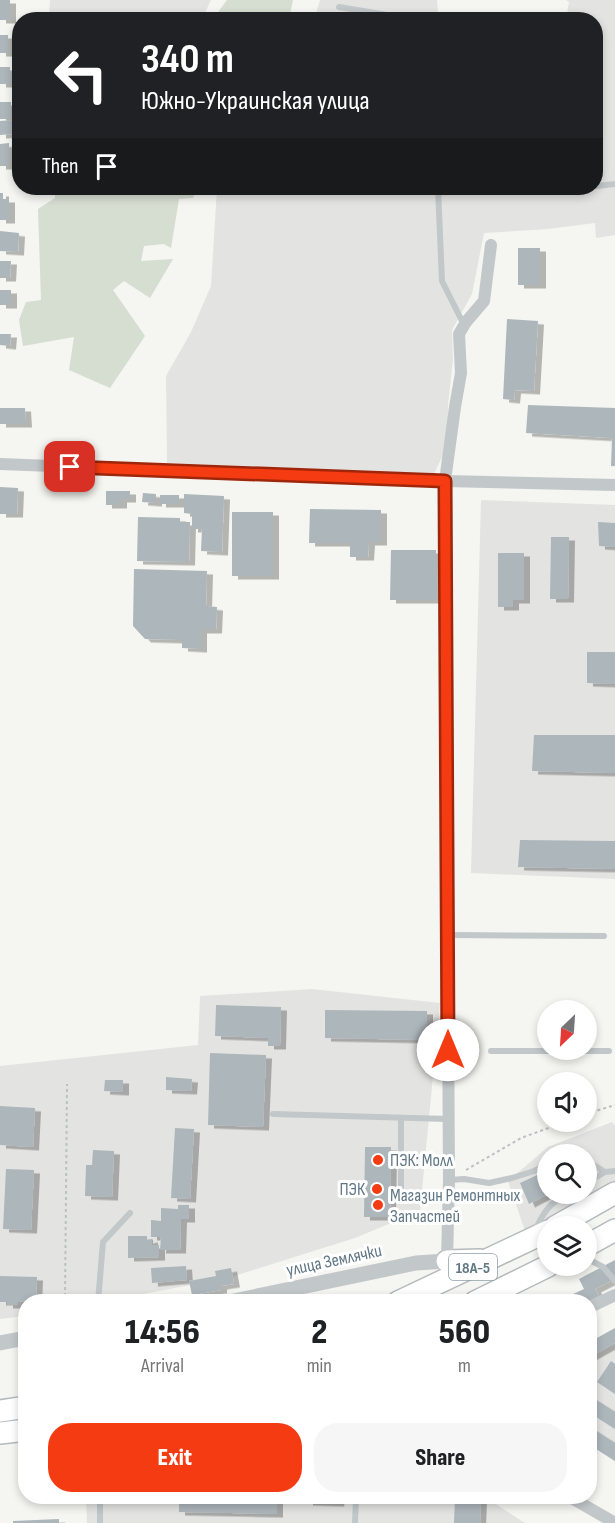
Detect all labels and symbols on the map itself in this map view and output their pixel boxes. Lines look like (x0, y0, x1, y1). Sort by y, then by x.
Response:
pin (44, 441, 95, 492)
north arrow (537, 1000, 597, 1060)
position arrow (416, 1018, 480, 1082)
place label: ПЭК: Молл (390, 1150, 454, 1171)
marker: ПЭК: Молл (371, 1153, 385, 1167)
place label: ПЭК (339, 1179, 366, 1200)
marker: ПЭК (370, 1182, 384, 1196)
place label: Магазин Ремонтных Запчастей (390, 1185, 521, 1227)
marker: Магазин Ремонтных Запчастей (371, 1198, 385, 1212)
street label: улица Землячки (285, 1240, 384, 1281)
road number: 18А-5 (449, 1254, 497, 1280)

